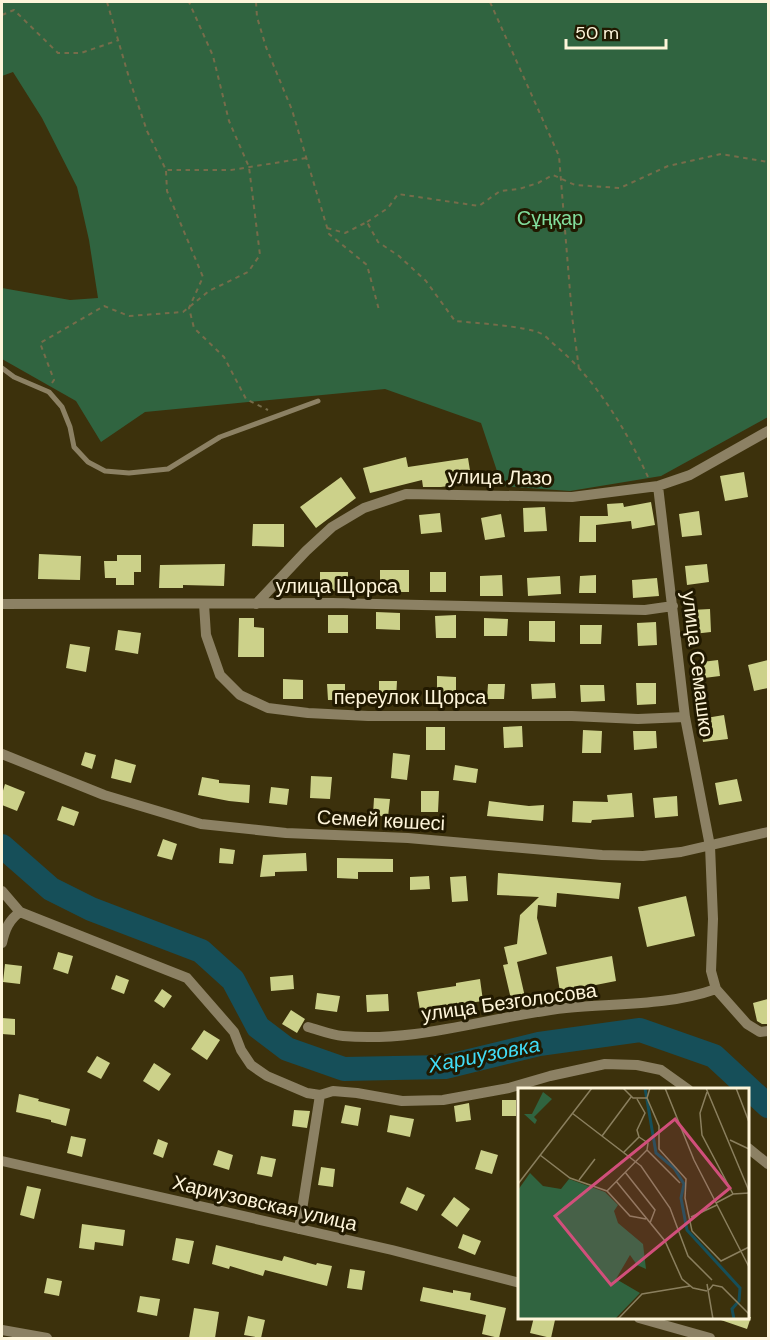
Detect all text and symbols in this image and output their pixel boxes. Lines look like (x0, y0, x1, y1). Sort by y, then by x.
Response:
scale bar (566, 12, 666, 50)
text: 50 m (575, 21, 619, 45)
park label: Сұңқар (517, 205, 583, 231)
street label: улица Лазо (448, 463, 552, 491)
street label: улица Щорса (276, 573, 399, 599)
street label: улица Семашко (676, 590, 720, 738)
street label: переулок Щорса (334, 684, 487, 710)
street label: Семей көшесі (316, 804, 446, 836)
street label: улица Безголосова (420, 977, 599, 1027)
water label: Хариузовка (425, 1030, 542, 1080)
inset map (518, 1088, 749, 1319)
street label: Хариузовская улица (170, 1169, 361, 1237)

